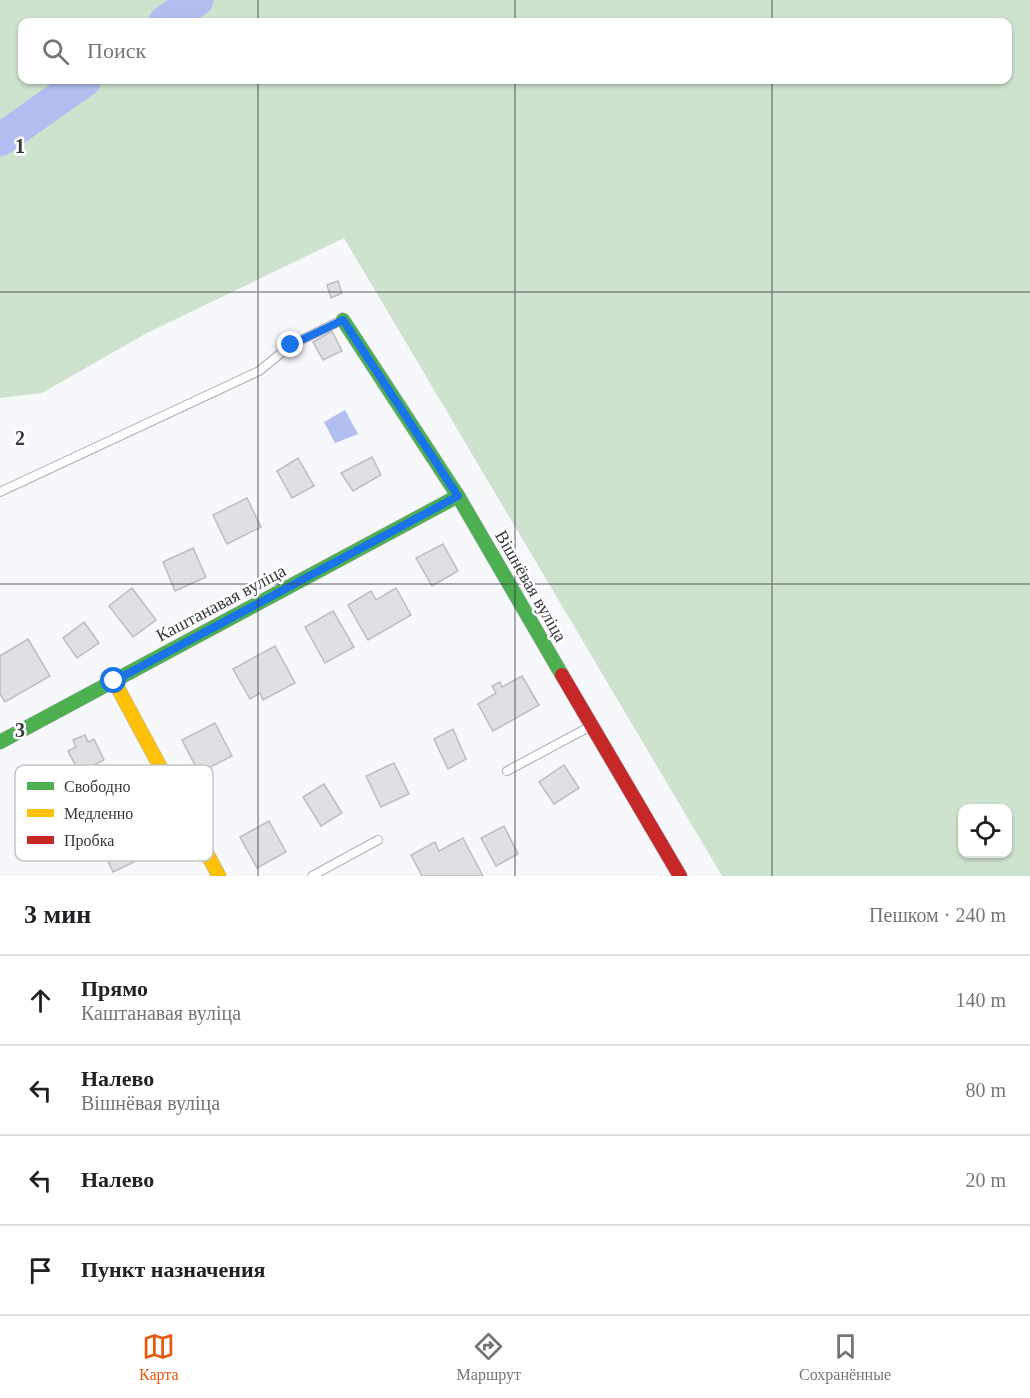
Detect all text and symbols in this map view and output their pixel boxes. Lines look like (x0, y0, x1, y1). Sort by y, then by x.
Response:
search box (18, 18, 1012, 84)
icon: search (39, 35, 72, 68)
text: Поиск (87, 38, 146, 63)
text: 1 (15, 135, 25, 157)
route end (277, 331, 303, 357)
text: 2 (15, 427, 25, 449)
street label: Вішнёвая вуліца (491, 527, 571, 645)
street label: Каштанавая вуліца (153, 560, 289, 646)
route start (100, 667, 126, 693)
text: 3 (15, 719, 25, 741)
legend (15, 765, 213, 861)
text: Свободно (64, 778, 131, 796)
map controls (958, 804, 1012, 858)
button: locate (958, 804, 1012, 858)
text: Медленно (64, 805, 133, 823)
text: Пробка (64, 832, 114, 850)
text: 3 мин (24, 900, 91, 929)
text: Пешком · 240 m (869, 904, 1006, 926)
text: Прямо (81, 976, 148, 1001)
icon: ahead (24, 984, 57, 1017)
text: 140 m (955, 989, 1006, 1011)
text: Каштанавая вуліца (81, 1002, 241, 1024)
text: Налево (81, 1066, 154, 1091)
icon: left (24, 1074, 57, 1107)
text: 80 m (965, 1079, 1006, 1101)
text: Вішнёвая вуліца (81, 1092, 220, 1114)
icon: left (24, 1164, 57, 1197)
text: Налево (81, 1167, 154, 1192)
text: 20 m (965, 1169, 1006, 1191)
icon: arrive (24, 1254, 57, 1287)
text: Пункт назначения (81, 1257, 266, 1282)
tab: Карта (139, 1330, 179, 1384)
tab: Маршрут (457, 1330, 521, 1384)
tab: Сохранённые (799, 1330, 891, 1384)

